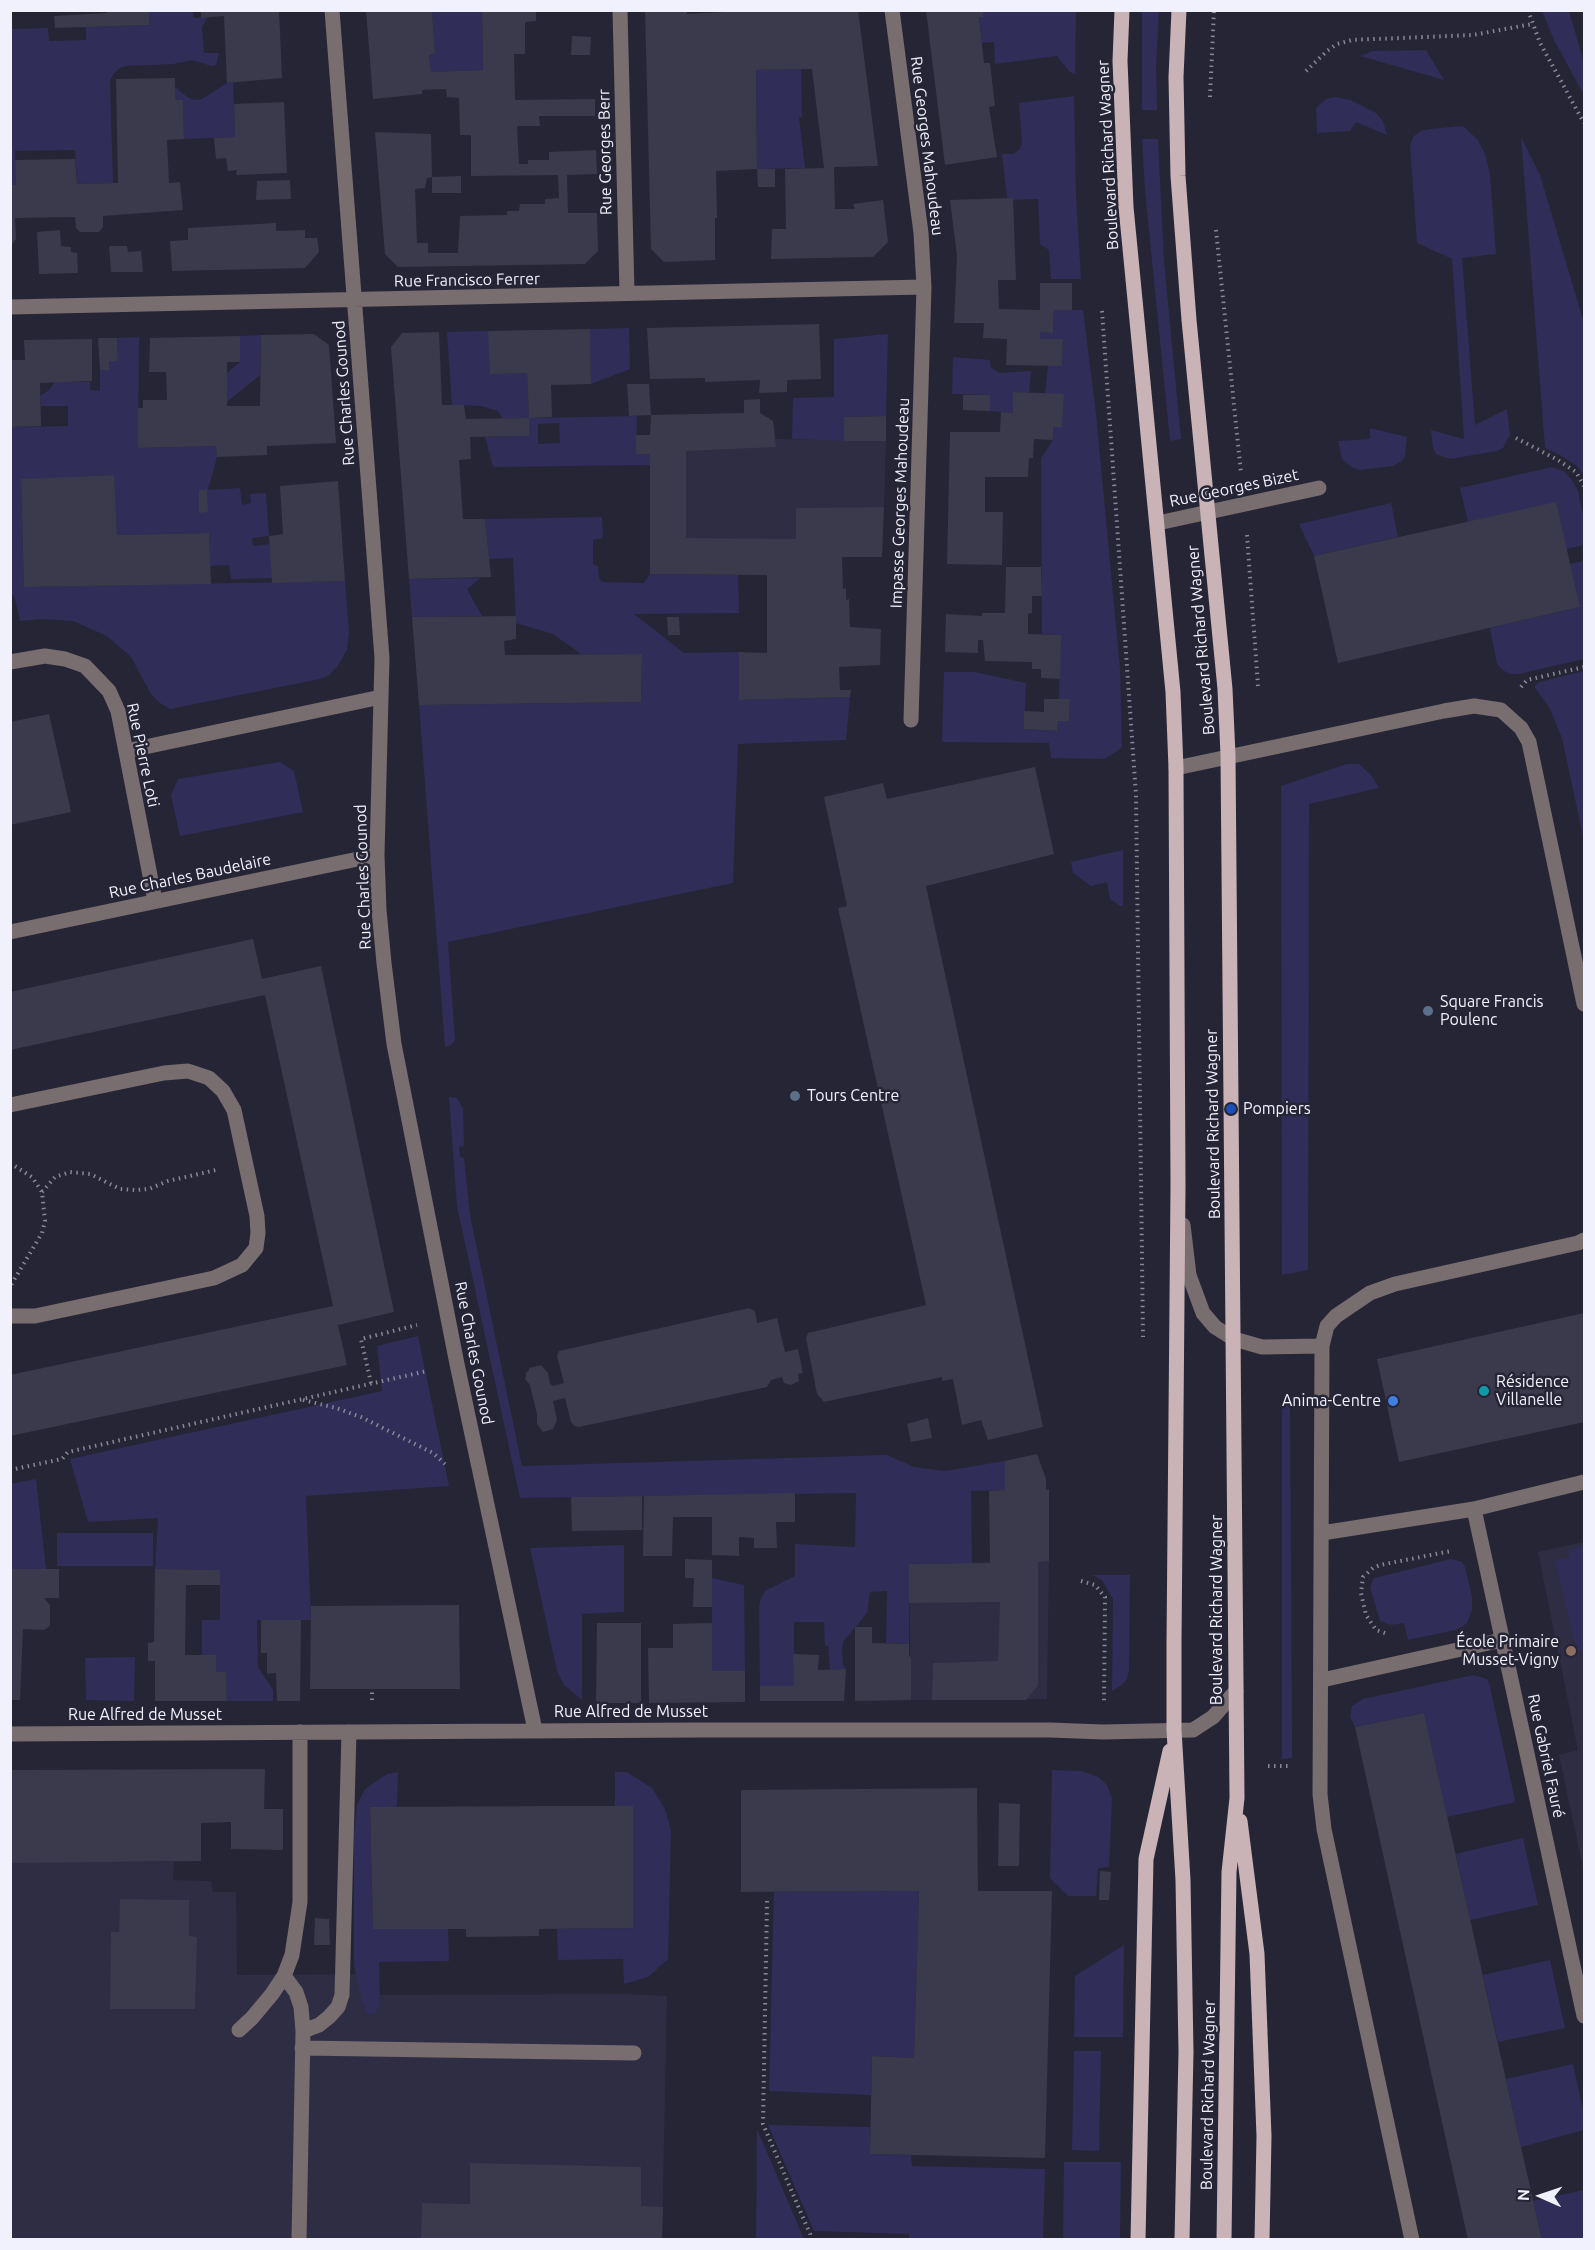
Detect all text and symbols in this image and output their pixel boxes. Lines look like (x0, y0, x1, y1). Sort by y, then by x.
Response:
street label: Rue Georges Mahoudeau (906, 55, 948, 237)
street label: Boulevard Richard Wagner (1093, 59, 1123, 251)
street label: Rue Georges Berr (594, 89, 616, 215)
street label: Rue Francisco Ferrer (394, 269, 540, 291)
street label: Rue Charles Gounod (329, 320, 359, 466)
street label: Impasse Georges Mahoudeau (887, 397, 913, 609)
street label: Rue Georges Bizet (1168, 465, 1300, 511)
street label: Boulevard Richard Wagner (1183, 544, 1219, 736)
street label: Rue Pierre Loti (123, 701, 163, 809)
street label: Rue Charles Gounod (351, 804, 375, 950)
street label: Rue Charles Baudelaire (107, 849, 273, 903)
place label: Square Francis Poulenc (1440, 992, 1543, 1030)
marker: Square Francis Poulenc (1421, 1004, 1435, 1018)
street label: Boulevard Richard Wagner (1202, 1029, 1224, 1219)
place label: Tours Centre (807, 1086, 899, 1106)
marker: Tours Centre (788, 1089, 802, 1103)
place label: Pompiers (1243, 1099, 1311, 1119)
marker: Pompiers (1224, 1102, 1238, 1116)
street label: Rue Charles Gounod (451, 1280, 497, 1426)
place label: Résidence Villanelle (1496, 1372, 1569, 1410)
marker: Résidence Villanelle (1477, 1384, 1491, 1398)
place label: Anima-Centre (1282, 1391, 1381, 1411)
marker: Anima-Centre (1386, 1394, 1400, 1408)
street label: Boulevard Richard Wagner (1207, 1515, 1227, 1705)
place label: École Primaire Musset-Vigny (1456, 1632, 1559, 1670)
marker: École Primaire Musset-Vigny (1564, 1644, 1578, 1658)
street label: Rue Gabriel Fauré (1523, 1692, 1569, 1820)
street label: Rue Alfred de Musset (554, 1702, 708, 1722)
street label: Rue Alfred de Musset (68, 1705, 222, 1725)
street label: Boulevard Richard Wagner (1197, 2000, 1219, 2190)
north arrow (1511, 2166, 1571, 2226)
text: N (1514, 2189, 1532, 2201)

